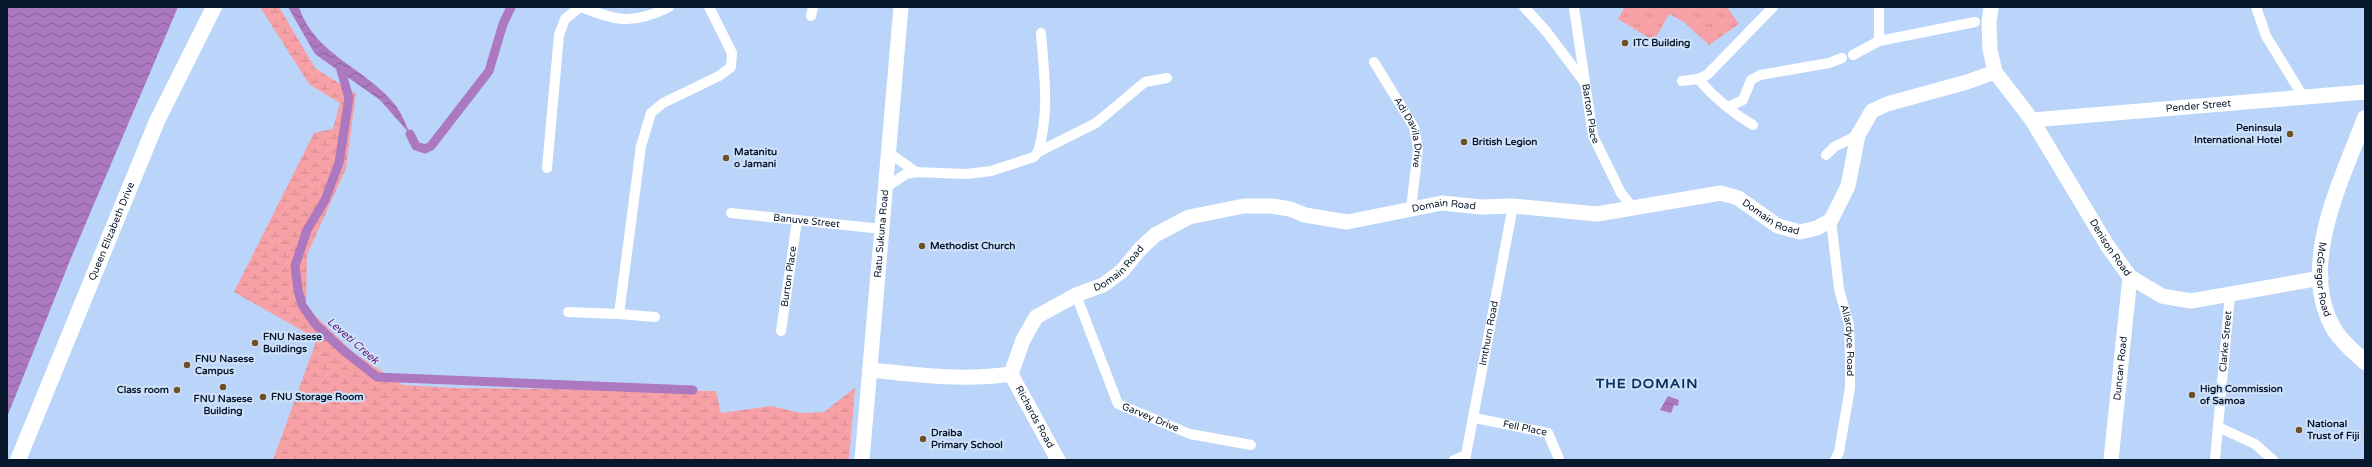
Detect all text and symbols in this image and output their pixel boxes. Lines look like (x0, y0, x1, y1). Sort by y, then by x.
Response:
place label: ITC Building (1633, 37, 1690, 49)
marker: ITC Building (1620, 38, 1630, 48)
street label: Barton Place (1579, 83, 1602, 146)
street label: Adi Davila Drive (1391, 95, 1424, 169)
street label: Pender Street (2165, 97, 2232, 115)
place label: Peninsula International Hotel (2194, 122, 2282, 146)
marker: Peninsula International Hotel (2285, 129, 2295, 139)
place label: British Legion (1472, 136, 1537, 148)
marker: British Legion (1459, 137, 1469, 147)
place label: Matanitu o Jamani (734, 146, 777, 170)
marker: Matanitu o Jamani (721, 153, 731, 163)
street label: Queen Elizabeth Drive (86, 180, 137, 282)
street label: Ratu Sukuna Road (872, 189, 891, 278)
street label: Domain Road (1411, 197, 1476, 215)
street label: Domain Road (1740, 197, 1801, 238)
street label: Banuve Street (773, 212, 841, 231)
street label: Denison Road (2087, 217, 2134, 279)
place label: Methodist Church (930, 240, 1015, 252)
marker: Methodist Church (917, 241, 927, 251)
street label: McGregor Road (2314, 241, 2333, 319)
street label: Domain Road (1092, 243, 1146, 294)
street label: Burton Place (779, 245, 799, 308)
street label: Imthurn Road (1477, 300, 1501, 367)
street label: Allardyce Road (1838, 303, 1856, 376)
street label: Clarke Street (2217, 310, 2234, 373)
water label: Leveti Creek (324, 315, 382, 368)
place label: FNU Nasese Buildings (263, 331, 322, 355)
street label: Duncan Road (2111, 336, 2130, 401)
marker: FNU Nasese Buildings (250, 338, 260, 348)
place label: FNU Nasese Campus (195, 353, 254, 377)
marker: FNU Nasese Campus (182, 360, 192, 370)
district label: THE DOMAIN (1595, 375, 1698, 392)
marker: FNU Nasese Building (218, 382, 228, 392)
place label: High Commission of Samoa (2200, 383, 2283, 407)
place label: Class room (117, 384, 169, 396)
street label: Richards Road (1013, 384, 1056, 450)
marker: Class room (172, 385, 182, 395)
marker: High Commission of Samoa (2187, 390, 2197, 400)
place label: FNU Storage Room (271, 391, 364, 403)
marker: FNU Storage Room (258, 392, 268, 402)
place label: FNU Nasese Building (194, 393, 253, 417)
street label: Garvey Drive (1120, 400, 1181, 435)
street label: Fell Place (1502, 418, 1548, 439)
place label: National Trust of Fiji (2306, 418, 2360, 442)
marker: National Trust of Fiji (2294, 425, 2304, 435)
place label: Draiba Primary School (931, 427, 1003, 451)
marker: Draiba Primary School (918, 434, 928, 444)

